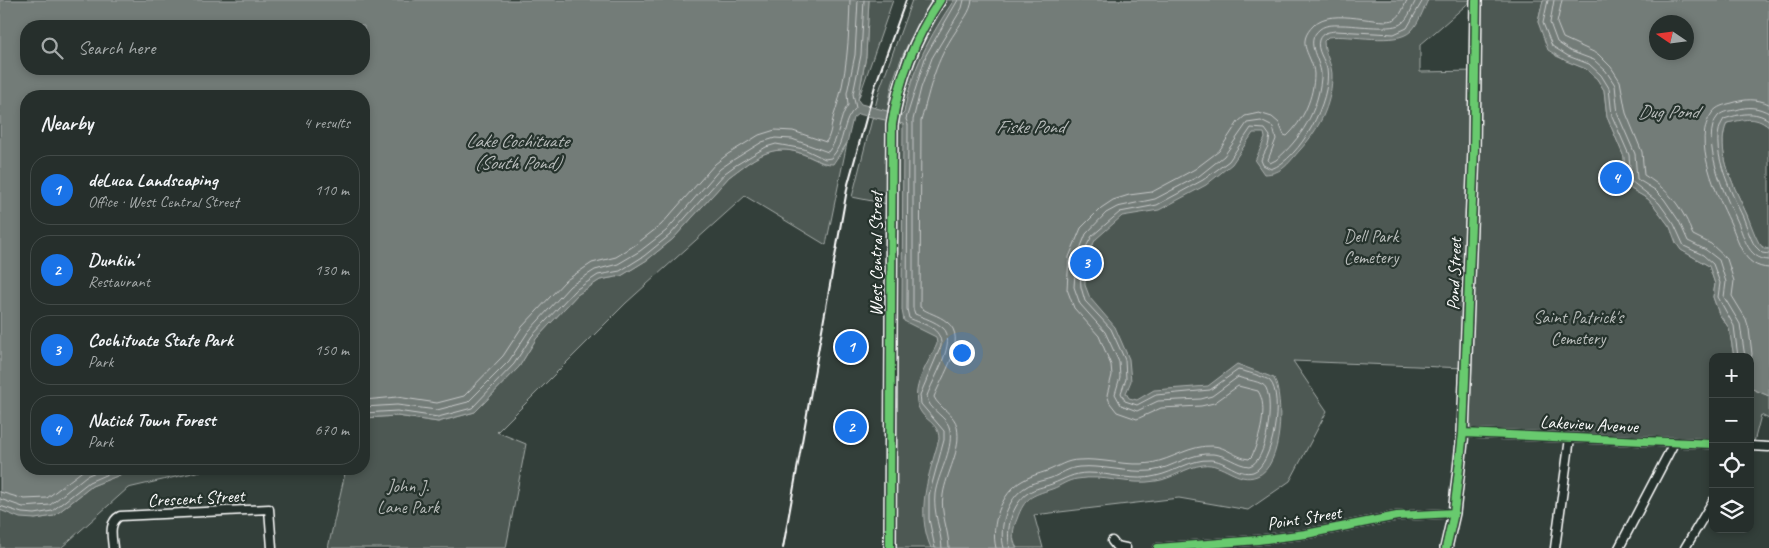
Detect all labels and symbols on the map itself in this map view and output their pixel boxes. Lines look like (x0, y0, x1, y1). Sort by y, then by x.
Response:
north arrow (1649, 15, 1694, 60)
water label: Dug Pond (1638, 100, 1704, 124)
water label: Fiske Pond (996, 115, 1069, 139)
water label: Lake Cochituate (South Pond) (466, 129, 571, 175)
pin: 4 (1600, 159, 1632, 197)
street label: West Central Street (865, 189, 887, 316)
park label: Dell Park Cemetery (1344, 225, 1400, 268)
street label: Pond Street (1442, 235, 1466, 311)
pin: 3 (1070, 244, 1102, 282)
park label: Saint Patrick's Cemetery (1533, 306, 1625, 349)
pin: 1 (835, 328, 867, 366)
your location (949, 340, 975, 366)
pin: 2 (835, 408, 867, 446)
street label: Lakeview Avenue (1539, 410, 1640, 438)
park label: John J. Lane Park (377, 475, 440, 518)
street label: Crescent Street (147, 484, 247, 512)
street label: Point Street (1265, 501, 1345, 535)

